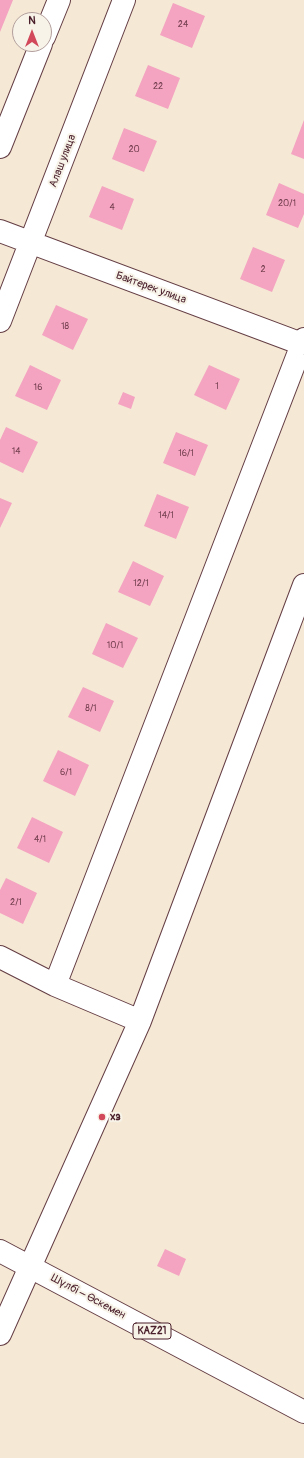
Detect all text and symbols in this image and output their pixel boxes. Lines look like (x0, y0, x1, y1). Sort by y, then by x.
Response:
north arrow (12, 12, 52, 52)
text: N (28, 14, 36, 27)
house number: 24 (178, 20, 188, 30)
house number: 22 (153, 82, 163, 92)
street label: Алаш улица (47, 133, 79, 189)
house number: 20 (128, 145, 140, 155)
house number: 20/1 (278, 199, 296, 209)
house number: 4 (109, 203, 115, 213)
house number: 2 (260, 265, 266, 275)
street label: Байтерек улица (114, 269, 188, 307)
house number: 18 (61, 322, 69, 332)
house number: 1 (215, 382, 219, 392)
house number: 16 (34, 383, 42, 393)
house number: 14 (12, 447, 20, 457)
house number: 16/1 (178, 449, 194, 459)
house number: 14/1 (158, 511, 174, 521)
house number: 12/1 (133, 579, 149, 589)
house number: 10/1 (107, 641, 123, 651)
house number: 8/1 (85, 704, 97, 714)
house number: 6/1 (60, 768, 72, 778)
house number: 4/1 (34, 835, 46, 845)
house number: 2/1 (10, 898, 22, 908)
place label: хз (110, 1110, 121, 1124)
marker: хз (97, 1112, 107, 1122)
street label: Шүлбі – Өскемен (48, 1272, 128, 1322)
road number: KAZ21 (133, 1323, 171, 1339)

